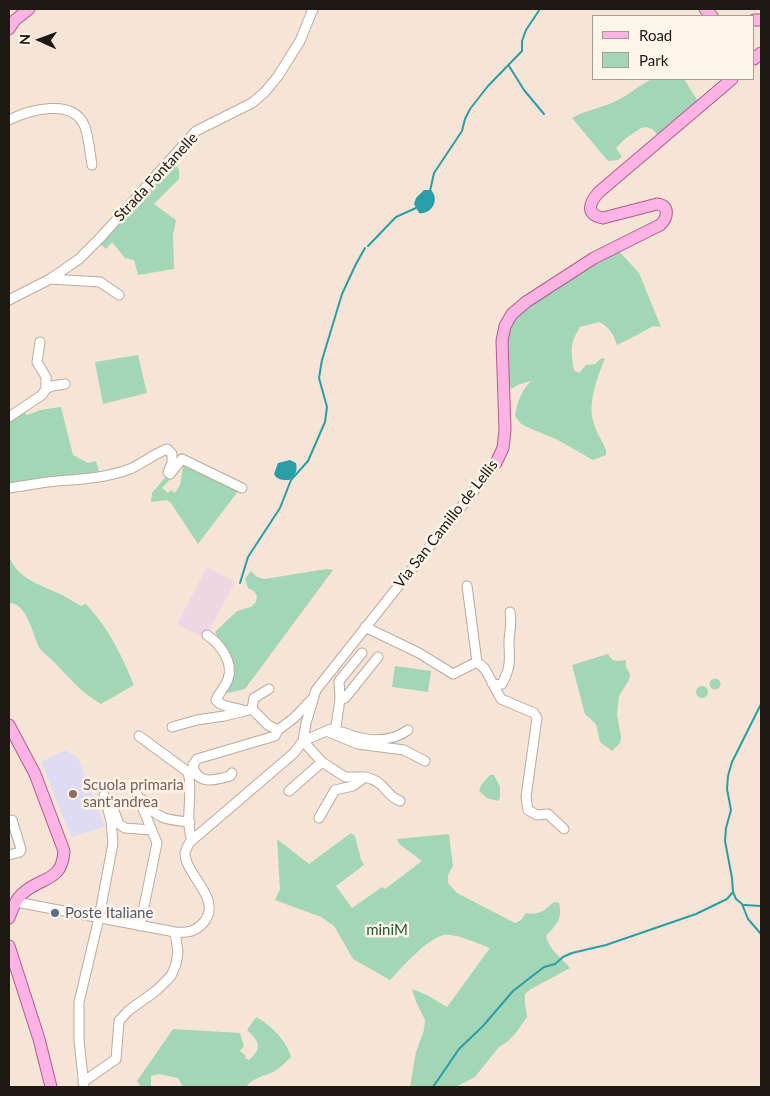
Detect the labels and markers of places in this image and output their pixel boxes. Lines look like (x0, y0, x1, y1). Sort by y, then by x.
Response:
place label: Scuola primaria sant'andrea (83, 776, 184, 811)
marker: Scuola primaria sant'andrea (67, 788, 79, 800)
place label: Poste Italiane (65, 904, 153, 922)
marker: Poste Italiane (49, 907, 61, 919)

